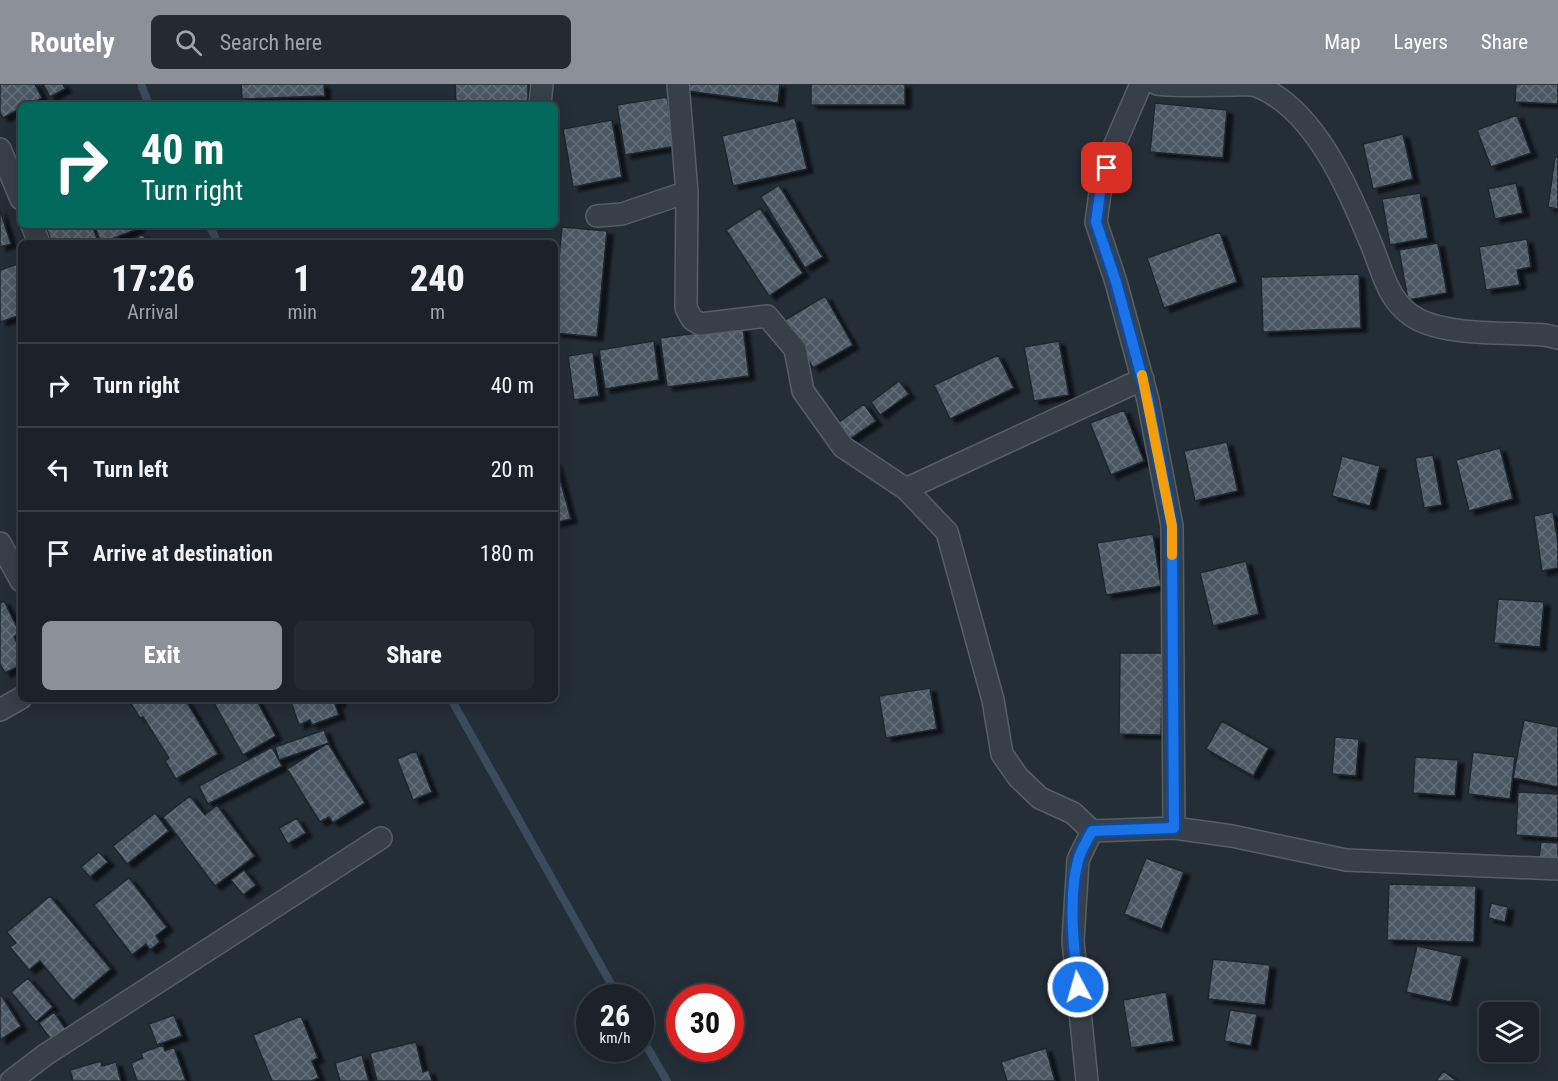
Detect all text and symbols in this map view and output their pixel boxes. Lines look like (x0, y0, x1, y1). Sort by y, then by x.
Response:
search box (151, 15, 571, 69)
text: Routely (30, 26, 115, 59)
icon: search (172, 26, 205, 59)
text: Search here (220, 30, 322, 55)
text: Map (1324, 30, 1361, 54)
text: Layers (1394, 30, 1448, 54)
text: Share (1481, 30, 1528, 54)
text: 40 m (141, 125, 224, 174)
icon: right (42, 126, 120, 204)
pin (1081, 142, 1132, 193)
icon: arrive (1090, 151, 1123, 184)
text: Turn right (141, 175, 243, 207)
text: 17:26 (111, 258, 194, 300)
text: 1 (293, 258, 311, 300)
text: 240 (410, 258, 465, 300)
text: Arrival (127, 300, 178, 324)
text: min (288, 300, 317, 324)
text: m (430, 300, 445, 324)
icon: right (42, 369, 75, 402)
text: Turn right (93, 373, 180, 398)
text: 40 m (491, 373, 534, 398)
icon: left (42, 453, 75, 486)
text: Turn left (93, 457, 168, 482)
text: 20 m (491, 457, 534, 482)
icon: arrive (42, 537, 75, 570)
text: Arrive at destination (93, 541, 273, 566)
text: 180 m (480, 541, 534, 566)
button: Exit (42, 621, 282, 690)
button: Share (294, 621, 534, 690)
position arrow (1046, 955, 1110, 1019)
speed limit sign: 30 (666, 984, 744, 1062)
text: 26 (600, 998, 630, 1033)
map controls (1479, 1002, 1539, 1062)
button: layers (1479, 1002, 1539, 1062)
text: km/h (600, 1029, 630, 1047)

